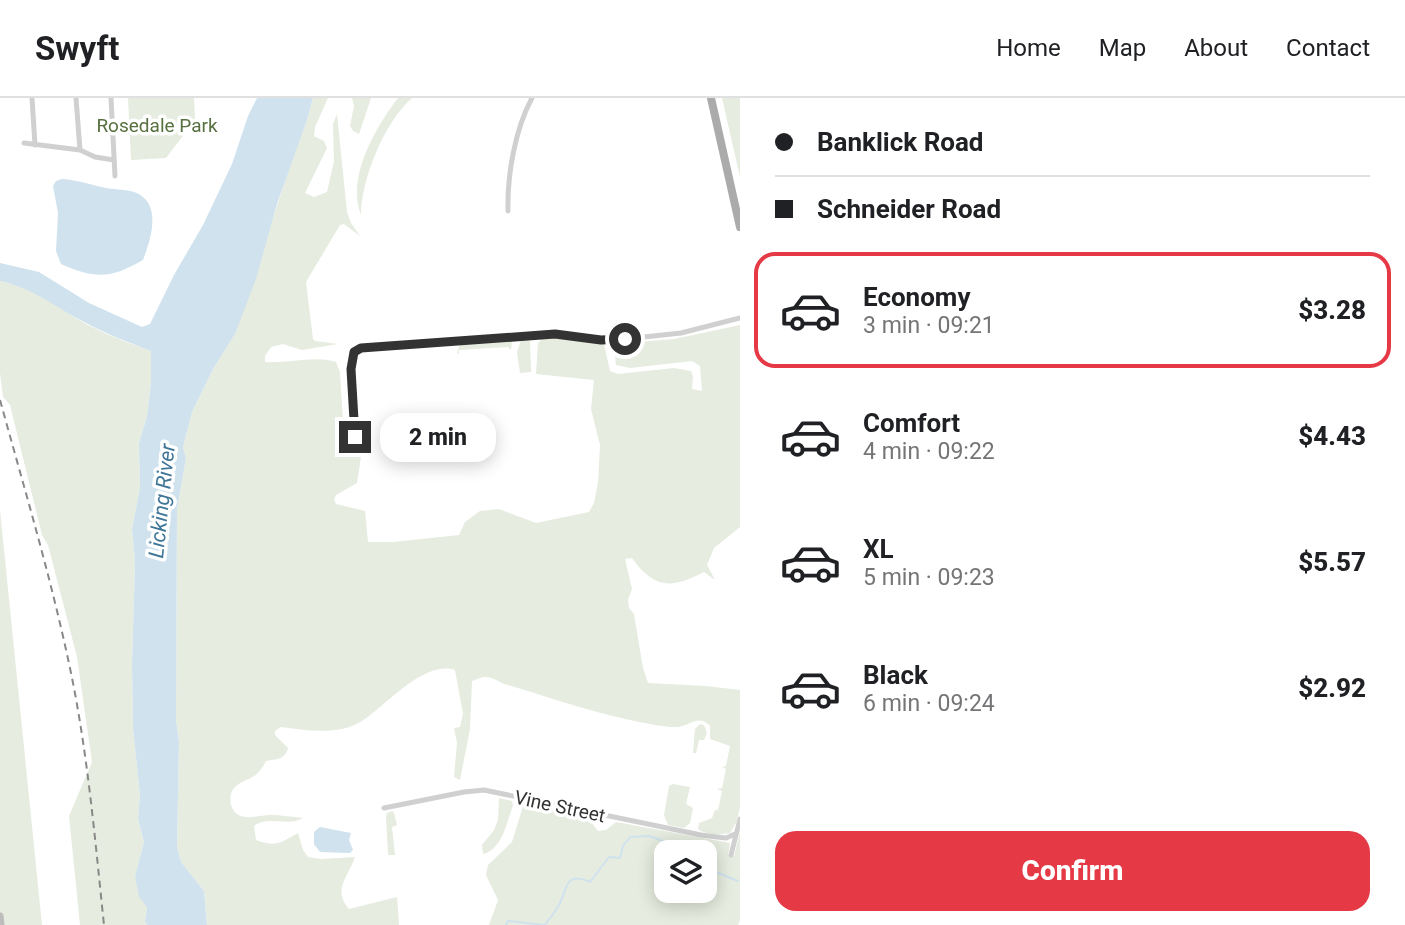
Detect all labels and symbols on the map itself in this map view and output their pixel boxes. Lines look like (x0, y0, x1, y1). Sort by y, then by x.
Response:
park label: Rosedale Park (96, 114, 218, 137)
route start (609, 323, 641, 355)
callout: 2 min (380, 412, 495, 462)
route end (339, 421, 371, 453)
water label: Licking River (144, 442, 180, 559)
street label: Vine Street (512, 786, 607, 827)

